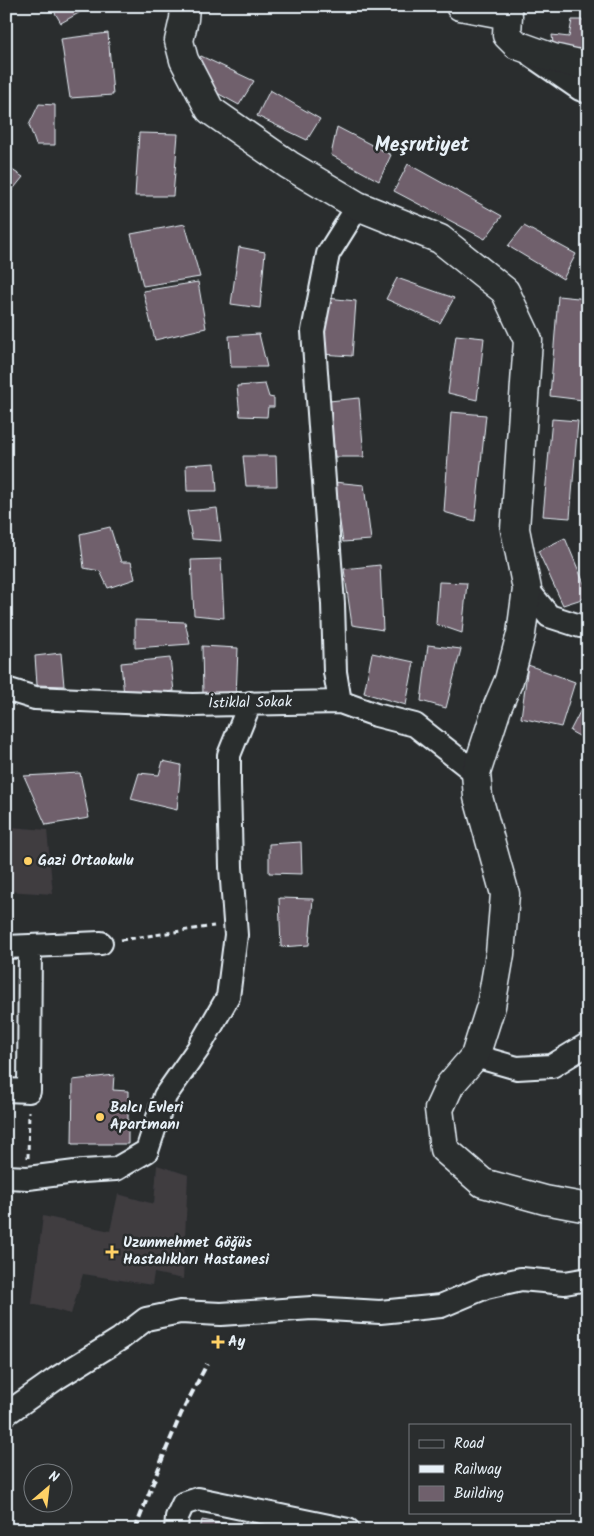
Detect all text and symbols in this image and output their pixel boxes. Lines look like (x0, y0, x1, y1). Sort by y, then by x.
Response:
district label: Meşrutiyet (375, 130, 470, 162)
street label: İstiklal Sokak (208, 690, 293, 716)
place label: Gazi Ortaokulu (38, 849, 134, 873)
marker: Gazi Ortaokulu (22, 855, 34, 867)
place label: Balcı Evleri Apartmanı (110, 1096, 184, 1137)
marker: Balcı Evleri Apartmanı (94, 1111, 106, 1123)
place label: Uzunmehmet Göğüs Hastalıkları Hastanesi (123, 1231, 270, 1272)
marker: Uzunmehmet Göğüs Hastalıkları Hastanesi (105, 1245, 119, 1259)
place label: Ay (228, 1330, 245, 1354)
marker: Ay (212, 1336, 224, 1348)
legend (409, 1424, 572, 1514)
text: Road (454, 1432, 485, 1456)
text: Railway (454, 1458, 502, 1482)
north arrow (22, 1464, 72, 1514)
text: N (45, 1466, 63, 1489)
text: Building (454, 1482, 504, 1506)

